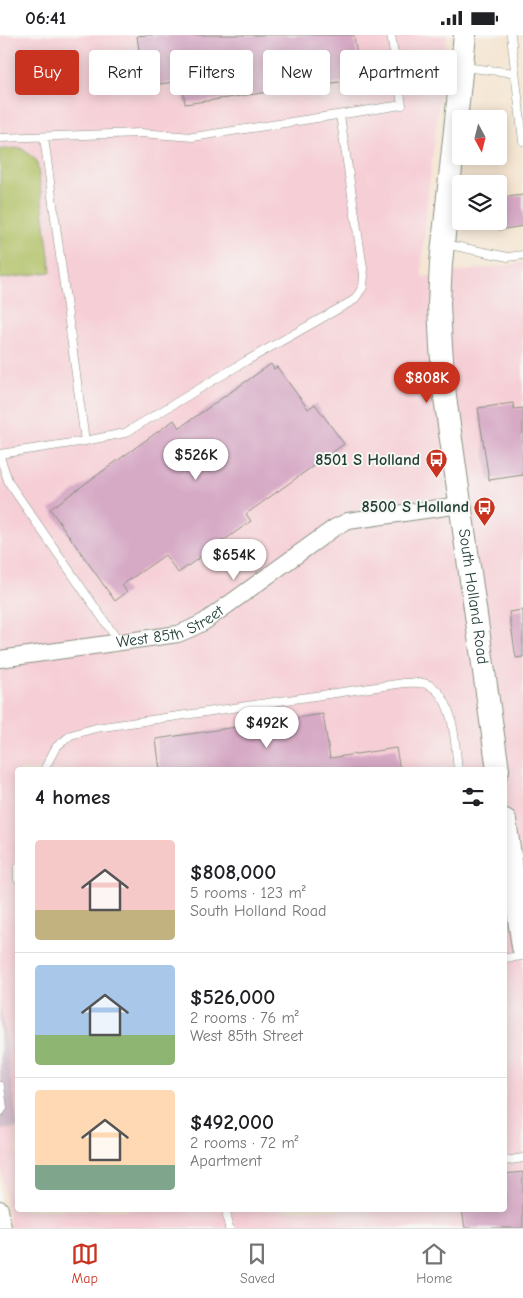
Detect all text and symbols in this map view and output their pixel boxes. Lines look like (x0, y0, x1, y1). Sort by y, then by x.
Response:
text: 06:41 (25, 7, 66, 29)
chip: Buy (15, 50, 79, 95)
chip: Rent (89, 50, 160, 95)
chip: Filters (170, 50, 253, 95)
chip: New (263, 50, 330, 95)
chip: Apartment (340, 50, 457, 95)
north arrow (452, 110, 508, 165)
map controls (452, 110, 507, 230)
button: layers (452, 175, 507, 230)
pin: $808K (392, 361, 462, 404)
text: $808K (405, 369, 449, 387)
pin: $526K (161, 439, 231, 481)
text: $526K (174, 446, 218, 464)
bus stop icon: 8501 S Holland (424, 448, 448, 479)
place label: 8501 S Holland (315, 451, 420, 469)
bus stop icon: 8500 S Holland (473, 495, 497, 526)
place label: 8500 S Holland (361, 498, 469, 516)
street label: South Holland Road (455, 528, 492, 665)
pin: $654K (199, 539, 269, 581)
text: $654K (212, 546, 256, 564)
street label: West 85th Street (115, 602, 228, 652)
pin: $492K (232, 707, 302, 749)
text: $492K (246, 714, 288, 732)
icon: filters (459, 783, 487, 811)
text: 4 homes (35, 785, 110, 809)
icon: home (75, 860, 135, 920)
text: $808,000 (190, 860, 276, 884)
text: 5 rooms · 123 m² (190, 884, 306, 902)
text: South Holland Road (190, 902, 326, 920)
icon: home (75, 985, 135, 1045)
text: $526,000 (190, 985, 275, 1009)
text: 2 rooms · 76 m² (190, 1009, 299, 1027)
text: West 85th Street (190, 1027, 303, 1045)
icon: home (75, 1110, 135, 1170)
text: $492,000 (190, 1110, 274, 1134)
text: 2 rooms · 72 m² (190, 1134, 299, 1152)
text: Apartment (190, 1152, 262, 1170)
tab: Map (71, 1240, 99, 1287)
tab: Saved (240, 1240, 275, 1287)
tab: Home (416, 1240, 452, 1287)

